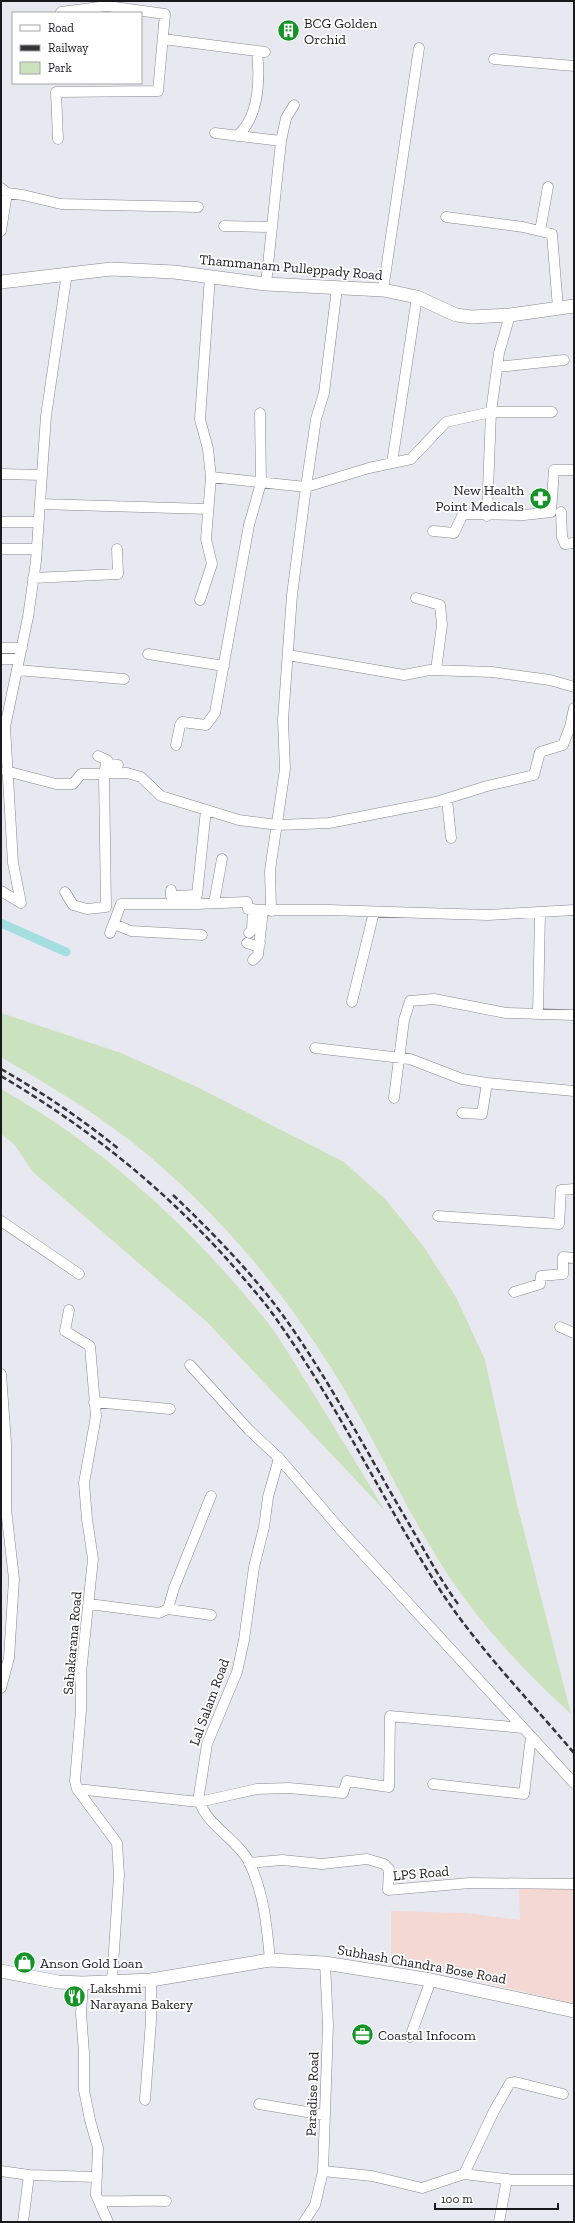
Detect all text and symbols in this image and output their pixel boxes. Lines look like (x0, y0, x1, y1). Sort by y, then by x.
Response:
legend (12, 12, 142, 84)
place label: BCG Golden Orchid (304, 15, 377, 48)
building icon: BCG Golden Orchid (275, 18, 301, 44)
text: Road (48, 21, 74, 35)
text: Railway (48, 41, 89, 55)
text: Park (48, 61, 73, 75)
street label: Thammanam Pulleppady Road (199, 251, 384, 284)
place label: New Health Point Medicals (435, 482, 524, 515)
pharmacy icon: New Health Point Medicals (527, 485, 553, 511)
street label: Sahakarana Road (60, 1590, 86, 1695)
street label: Lal Salam Road (186, 1656, 233, 1748)
street label: LPS Road (392, 1863, 450, 1884)
street label: Subhash Chandra Bose Road (336, 1941, 508, 1988)
shop icon: Anson Gold Loan (12, 1950, 38, 1976)
place label: Anson Gold Loan (40, 1955, 143, 1972)
place label: Lakshmi Narayana Bakery (90, 1980, 194, 2013)
restaurant icon: Lakshmi Narayana Bakery (62, 1983, 88, 2009)
office icon: Coastal Infocom (350, 2022, 376, 2048)
place label: Coastal Infocom (378, 2027, 476, 2044)
street label: Paradise Road (303, 2051, 322, 2137)
scale bar (435, 2185, 558, 2211)
text: 100 m (441, 2192, 473, 2206)

